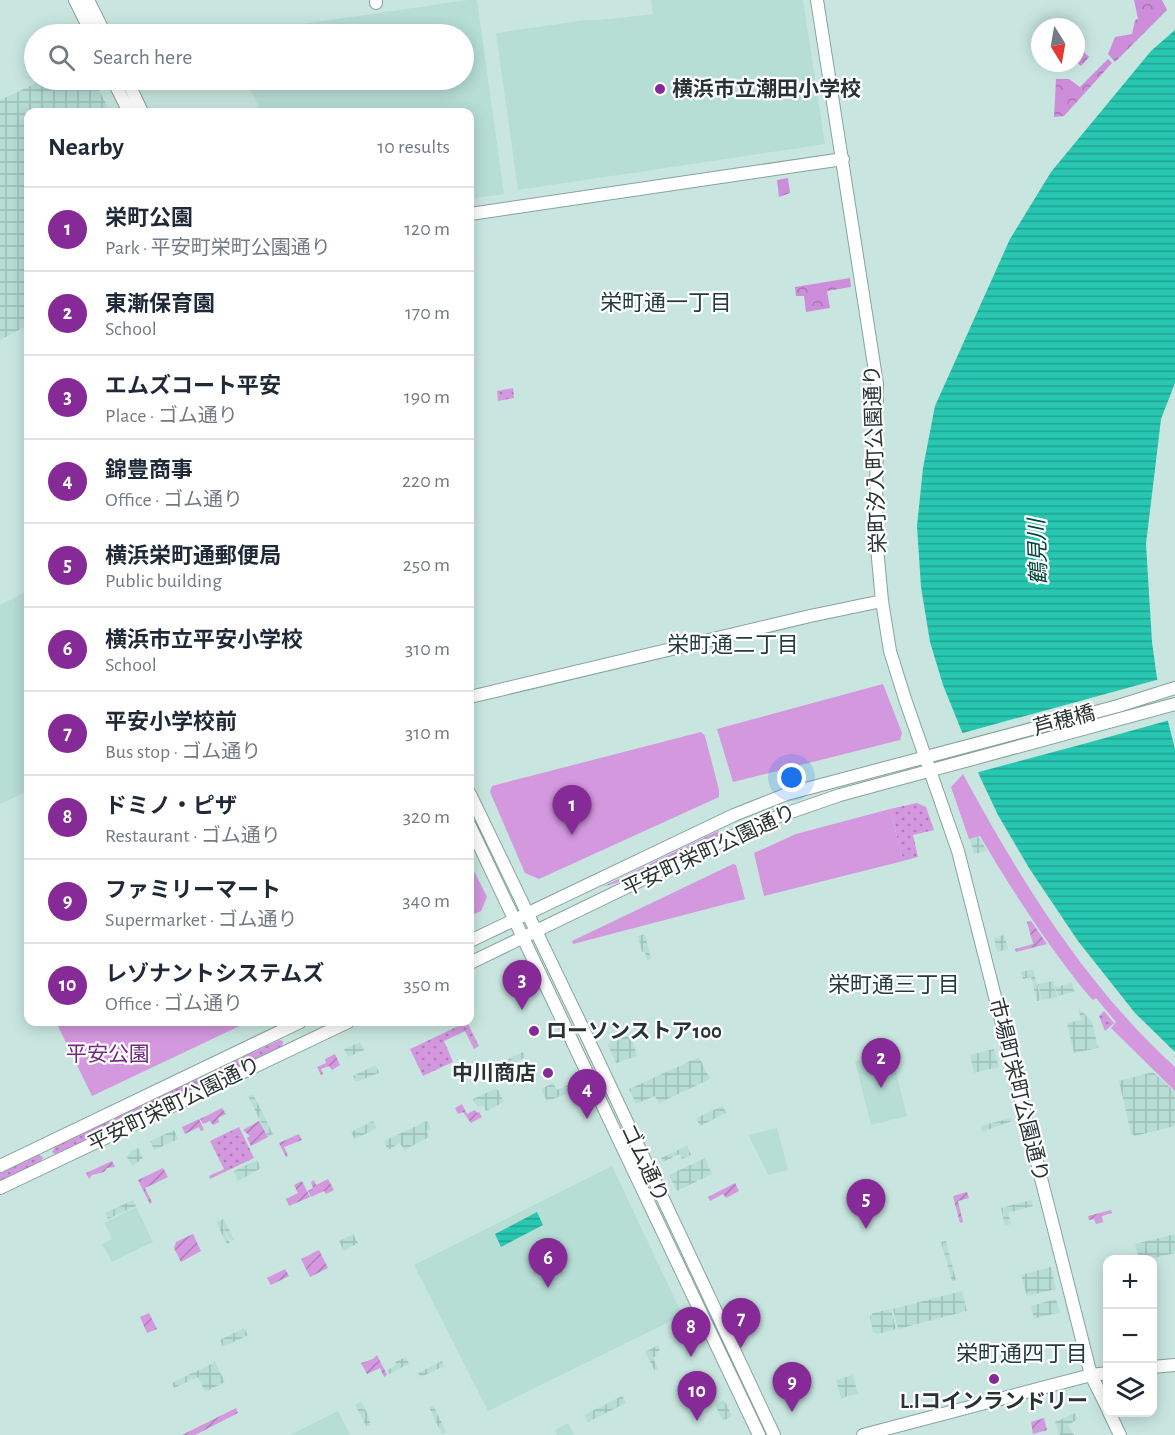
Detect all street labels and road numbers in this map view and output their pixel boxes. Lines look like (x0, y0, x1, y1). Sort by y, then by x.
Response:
street label: 栄町汐入町公園通り (861, 364, 889, 554)
street label: 芦穂橋 (1031, 701, 1097, 739)
street label: 平安町栄町公園通り (619, 800, 799, 900)
street label: 市場町栄町公園通り (985, 996, 1053, 1184)
street label: 平安町栄町公園通り (84, 1053, 264, 1155)
street label: ゴム通り (617, 1120, 673, 1206)

